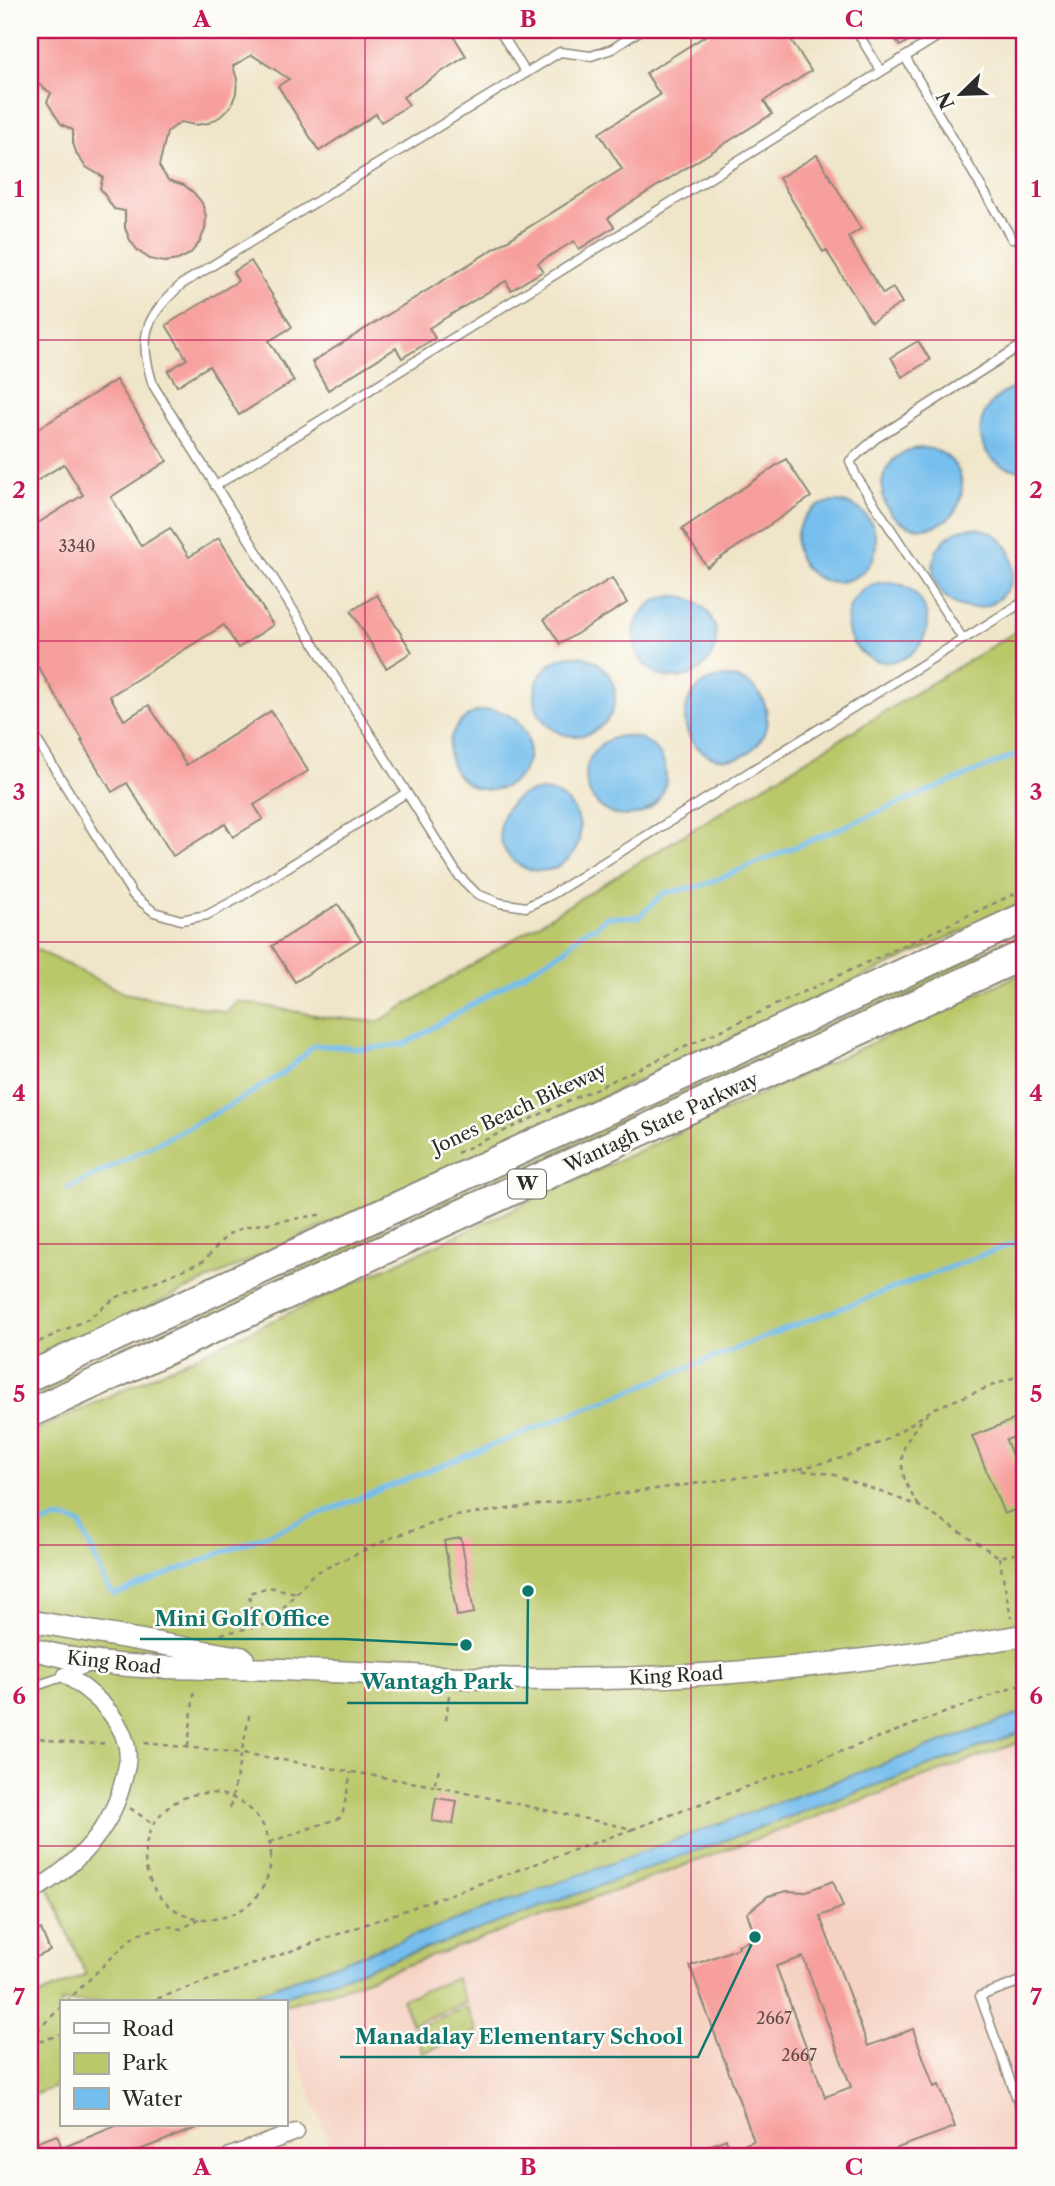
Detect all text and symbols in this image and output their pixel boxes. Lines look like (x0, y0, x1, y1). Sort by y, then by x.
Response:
text: A (192, 5, 212, 33)
text: B (519, 5, 537, 33)
text: C (845, 5, 863, 33)
north arrow (926, 60, 996, 130)
text: N (932, 88, 960, 113)
text: 1 (14, 175, 25, 203)
text: 1 (1031, 175, 1042, 203)
text: 2 (12, 476, 26, 504)
text: 2 (1029, 476, 1043, 504)
house number: 3340 (58, 536, 96, 556)
text: 3 (13, 778, 26, 806)
text: 3 (1030, 778, 1043, 806)
street label: Jones Beach Bikeway (426, 1058, 610, 1160)
street label: Wantagh State Parkway (560, 1067, 762, 1178)
text: 4 (12, 1079, 26, 1107)
text: 4 (1029, 1079, 1043, 1107)
road number: W (508, 1170, 546, 1198)
text: 5 (13, 1380, 25, 1408)
text: 5 (1030, 1380, 1042, 1408)
callout: Mini Golf Office (140, 1597, 343, 1639)
text: Mini Golf Office (154, 1606, 330, 1631)
street label: King Road (66, 1646, 163, 1679)
callout: Wantagh Park (347, 1661, 527, 1703)
street label: King Road (628, 1662, 724, 1689)
text: Wantagh Park (360, 1669, 514, 1694)
text: 6 (12, 1682, 26, 1710)
text: 6 (1029, 1682, 1043, 1710)
text: 7 (13, 1983, 25, 2011)
text: 7 (1030, 1983, 1042, 2011)
legend (60, 2000, 287, 2126)
house number: 2667 (756, 2008, 792, 2028)
callout: Manadalay Elementary School (340, 2015, 698, 2057)
text: Road (122, 2016, 174, 2041)
text: Manadalay Elementary School (355, 2024, 683, 2049)
house number: 2667 (781, 2045, 817, 2065)
text: Park (122, 2050, 168, 2075)
text: Water (121, 2086, 182, 2111)
text: A (192, 2153, 212, 2181)
text: B (519, 2153, 537, 2181)
text: C (845, 2153, 863, 2181)

